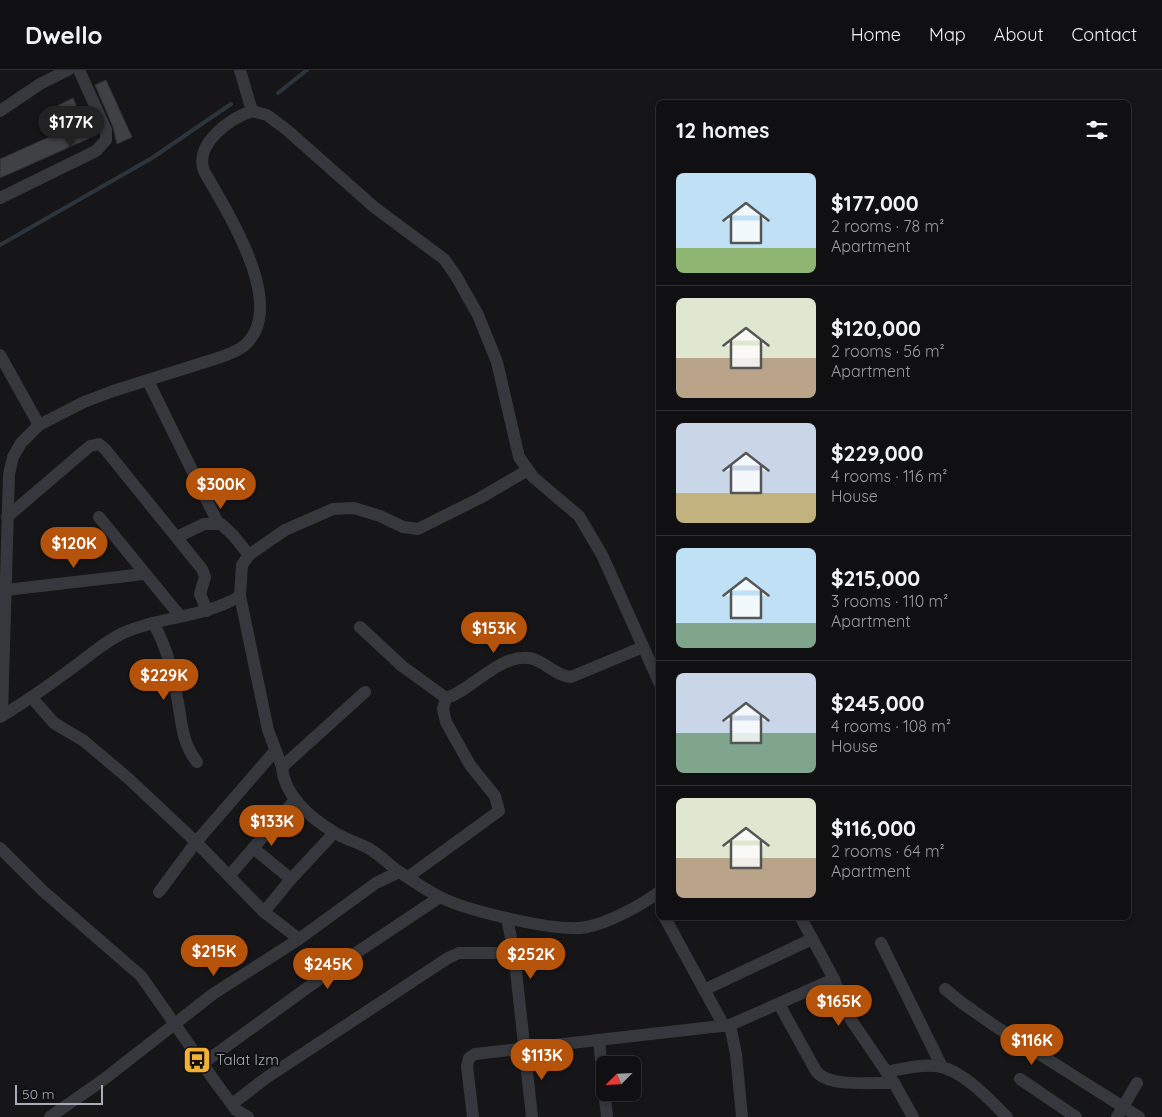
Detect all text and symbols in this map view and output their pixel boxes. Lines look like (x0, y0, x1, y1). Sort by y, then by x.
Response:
text: Dwello (25, 20, 102, 50)
text: Home (851, 23, 901, 46)
text: Map (929, 23, 966, 46)
text: About (994, 23, 1044, 46)
text: Contact (1072, 23, 1137, 46)
pin: $177K (36, 106, 106, 148)
text: $177K (49, 112, 93, 132)
icon: filters (1083, 116, 1111, 144)
text: 12 homes (676, 117, 769, 143)
text: $177,000 (831, 190, 919, 216)
icon: home (716, 193, 776, 253)
text: 2 rooms · 78 m² (831, 216, 944, 236)
text: Apartment (831, 236, 911, 256)
text: $120,000 (831, 315, 921, 341)
icon: home (716, 318, 776, 378)
text: 2 rooms · 56 m² (831, 341, 945, 361)
text: Apartment (831, 361, 911, 381)
text: $229,000 (831, 440, 923, 466)
icon: home (716, 443, 776, 503)
text: 4 rooms · 116 m² (831, 466, 947, 486)
pin: $300K (186, 468, 256, 510)
text: $300K (197, 474, 245, 494)
text: House (831, 486, 878, 506)
pin: $120K (39, 526, 109, 569)
text: $120K (51, 533, 97, 553)
text: $215,000 (831, 565, 920, 591)
icon: home (716, 568, 776, 628)
text: 3 rooms · 110 m² (831, 591, 948, 611)
text: Apartment (831, 611, 911, 631)
pin: $153K (459, 612, 529, 654)
text: $153K (472, 618, 516, 638)
pin: $229K (129, 658, 199, 701)
text: $229K (140, 665, 188, 685)
text: $245,000 (831, 690, 924, 716)
icon: home (716, 693, 776, 753)
text: 4 rooms · 108 m² (831, 716, 951, 736)
text: House (831, 736, 878, 756)
pin: $133K (237, 804, 307, 847)
text: $133K (250, 811, 294, 831)
text: $116,000 (831, 815, 916, 841)
icon: home (716, 818, 776, 878)
text: 2 rooms · 64 m² (831, 841, 945, 861)
text: Apartment (831, 861, 911, 881)
pin: $215K (179, 934, 249, 977)
pin: $252K (496, 938, 566, 980)
text: $215K (192, 941, 236, 961)
text: $252K (507, 944, 555, 964)
pin: $245K (293, 948, 363, 990)
text: $245K (304, 954, 352, 974)
pin: $165K (804, 984, 874, 1027)
text: $165K (817, 991, 861, 1011)
pin: $116K (997, 1024, 1067, 1066)
text: $116K (1011, 1030, 1053, 1050)
pin: $113K (507, 1038, 577, 1081)
bus stop icon: Talat Izm (182, 1045, 212, 1075)
text: $113K (521, 1045, 563, 1065)
place label: Talat Izm (216, 1050, 279, 1069)
north arrow (596, 1056, 641, 1101)
map controls (596, 1056, 641, 1101)
scale bar (15, 1082, 102, 1105)
text: 50 m (22, 1085, 55, 1103)

